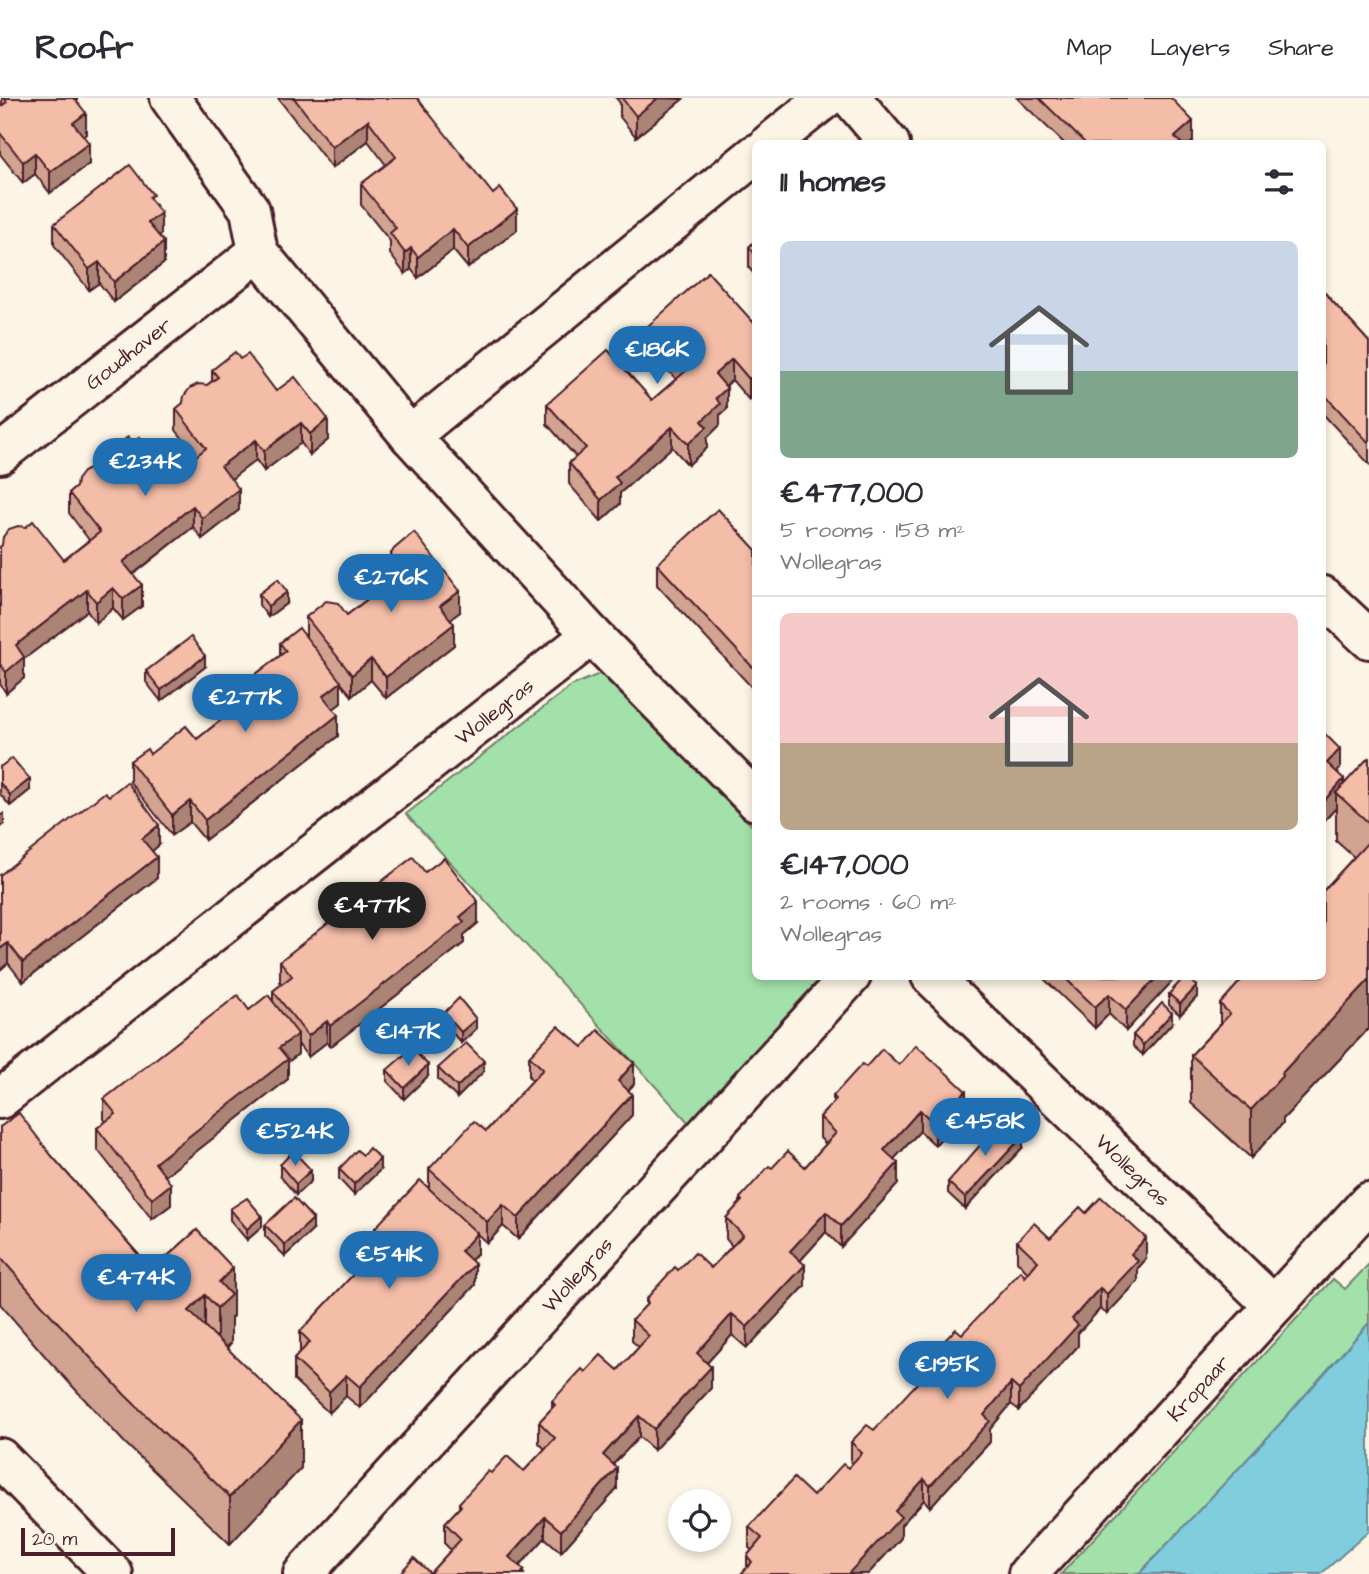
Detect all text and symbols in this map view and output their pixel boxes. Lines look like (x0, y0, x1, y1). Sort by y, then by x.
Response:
text: Roofr (35, 25, 133, 71)
text: Map (1067, 31, 1112, 65)
text: Layers (1150, 31, 1230, 65)
text: Share (1268, 31, 1334, 65)
text: 11 homes (780, 161, 886, 203)
icon: filters (1260, 163, 1298, 201)
icon: home (976, 287, 1102, 413)
street label: Goudhaver (79, 311, 178, 397)
pin: €186K (608, 327, 706, 386)
text: €186K (625, 333, 689, 365)
pin: €234K (96, 438, 194, 498)
text: €234K (109, 445, 181, 477)
text: €477,000 (780, 472, 923, 514)
text: 5 rooms · 158 m² (780, 514, 965, 546)
text: Wollegras (780, 546, 882, 578)
pin: €276K (342, 554, 440, 614)
text: €276K (354, 561, 428, 593)
icon: home (976, 659, 1102, 785)
street label: Wollegras (449, 672, 540, 752)
pin: €277K (196, 674, 294, 734)
text: €277K (208, 681, 282, 713)
text: €147,000 (780, 844, 909, 886)
pin: €477K (323, 882, 421, 942)
text: 2 rooms · 60 m² (780, 886, 957, 918)
text: €477K (334, 889, 410, 921)
text: Wollegras (780, 918, 882, 950)
pin: €147K (359, 1009, 457, 1068)
text: €147K (376, 1015, 440, 1047)
pin: €458K (936, 1098, 1034, 1158)
text: €458K (945, 1105, 1025, 1137)
pin: €524K (246, 1108, 344, 1168)
text: €524K (256, 1115, 334, 1147)
street label: Wollegras (1089, 1128, 1176, 1213)
street label: Wollegras (535, 1231, 620, 1319)
pin: €541K (340, 1232, 438, 1291)
text: €541K (355, 1238, 423, 1270)
pin: €474K (87, 1254, 185, 1314)
text: €474K (97, 1261, 175, 1293)
pin: €195K (898, 1342, 996, 1401)
text: €195K (915, 1348, 979, 1380)
street label: Kropaar (1161, 1349, 1237, 1428)
map controls (668, 1489, 731, 1552)
button: locate (668, 1489, 731, 1552)
scale bar (21, 1525, 175, 1557)
text: 20 m (32, 1526, 77, 1553)

